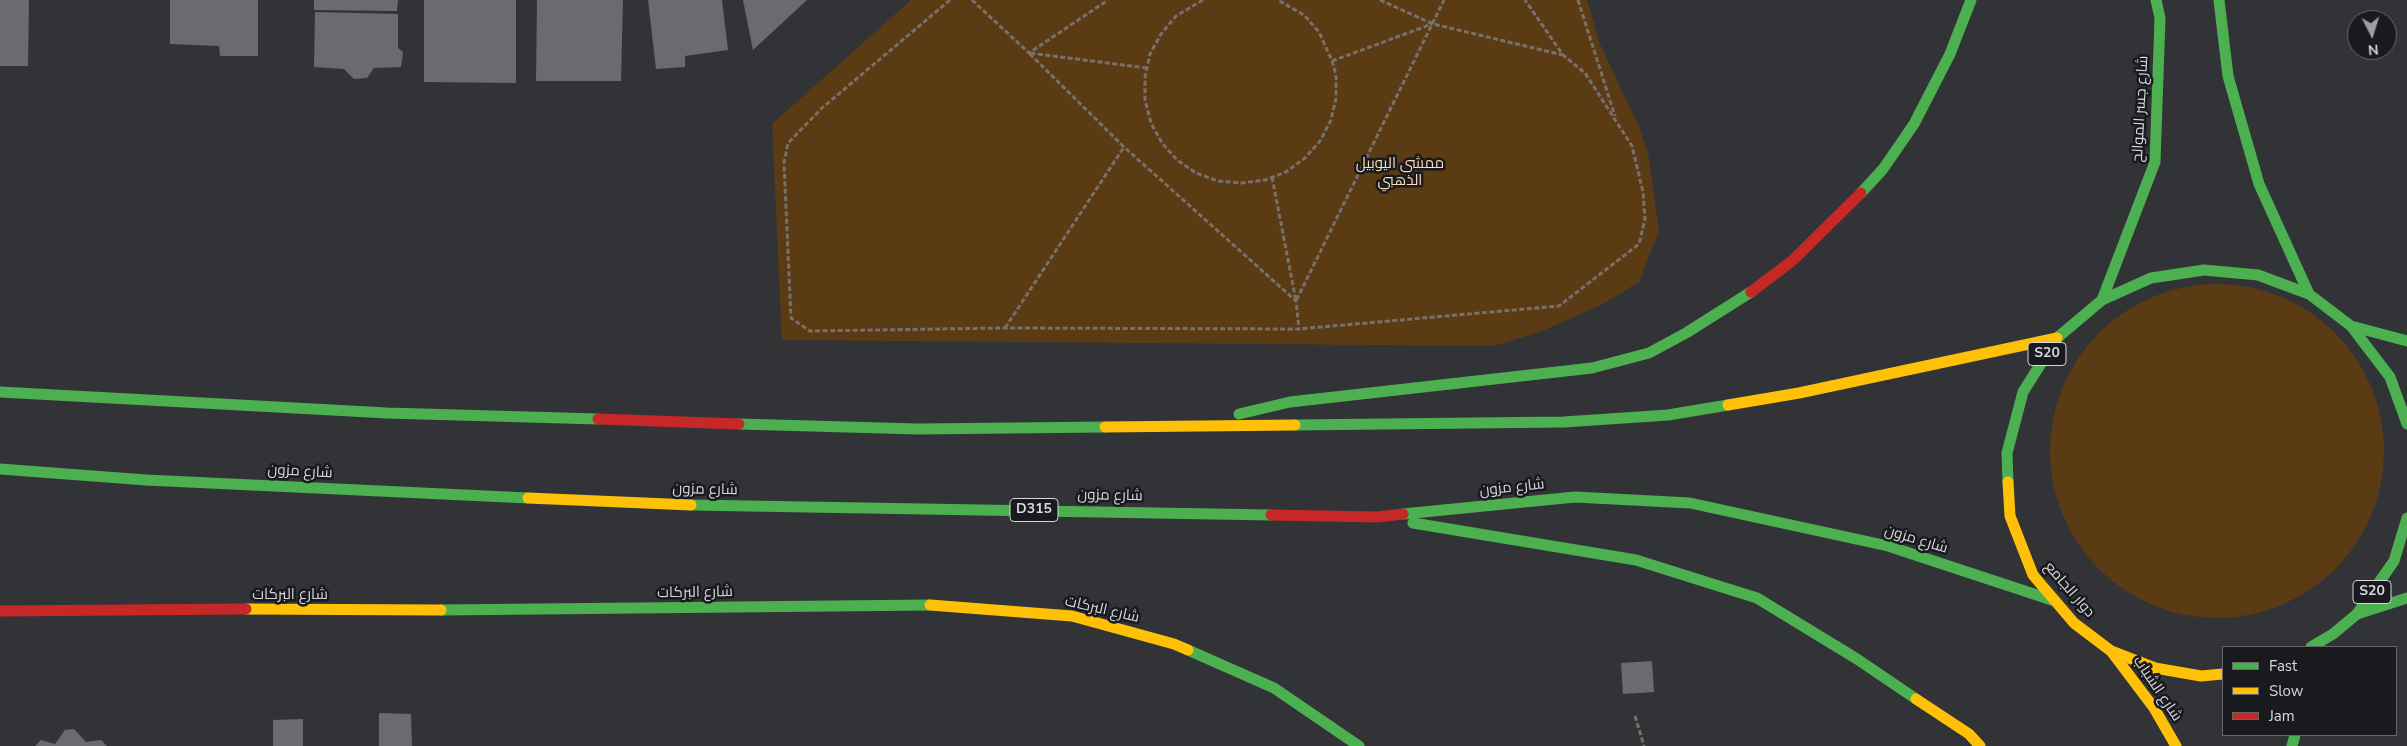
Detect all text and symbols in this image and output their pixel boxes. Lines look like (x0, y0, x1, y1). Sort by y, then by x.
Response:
north arrow (2347, 10, 2397, 60)
text: N (2367, 40, 2379, 59)
street label: شارع جسر الموالح (2129, 55, 2153, 163)
park label: ممشى اليوبيل الذهبي (1356, 155, 1444, 190)
road number: S20 (2028, 342, 2066, 366)
street label: شارع مزون (267, 461, 333, 483)
street label: شارع مزون (1479, 476, 1545, 500)
street label: شارع مزون (672, 480, 738, 500)
street label: شارع مزون (1077, 486, 1143, 506)
road number: D315 (1010, 498, 1058, 522)
street label: شارع مزون (1882, 522, 1950, 558)
street label: دوار الجامع (2040, 558, 2098, 622)
road number: S20 (2353, 580, 2391, 604)
street label: شارع البركات (657, 583, 733, 603)
street label: شارع البركات (252, 586, 328, 604)
street label: شارع البركات (1063, 593, 1141, 627)
legend (2222, 646, 2397, 736)
street label: شارع الشباب (2129, 653, 2185, 725)
text: Fast (2269, 656, 2297, 676)
text: Slow (2269, 681, 2303, 701)
text: Jam (2269, 706, 2295, 726)

